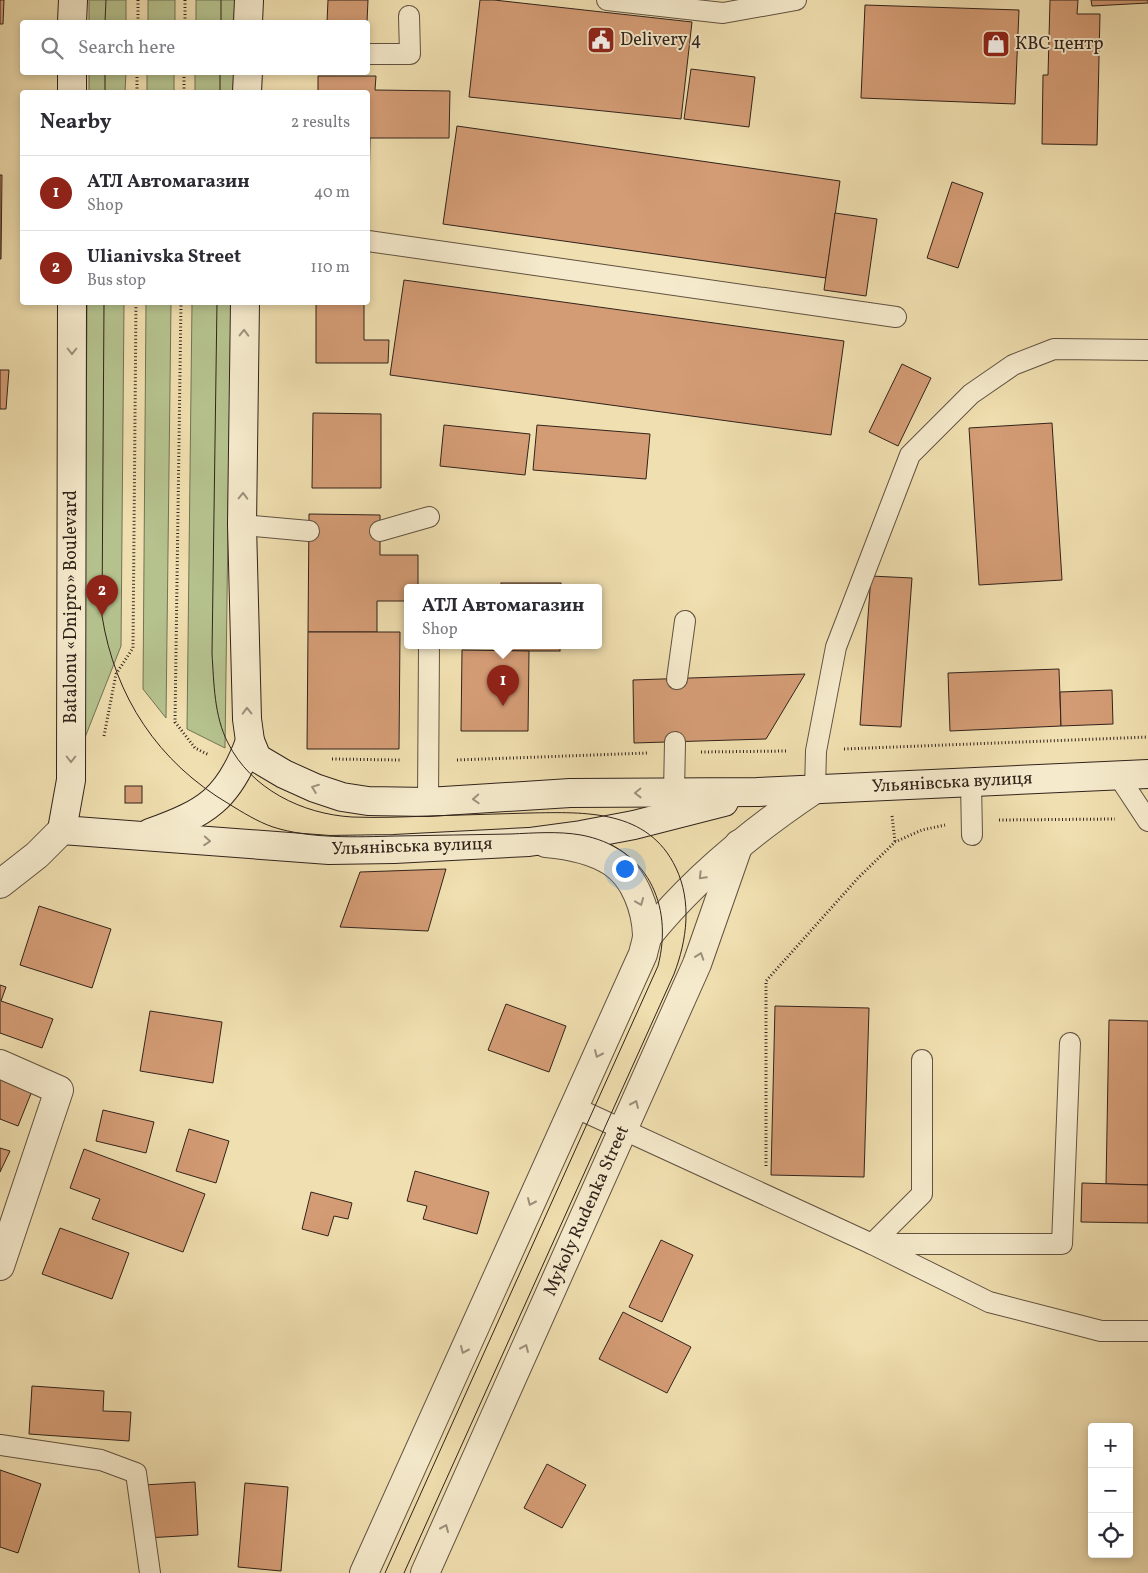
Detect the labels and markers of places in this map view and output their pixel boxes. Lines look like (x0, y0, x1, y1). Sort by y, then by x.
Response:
public building icon: Delivery 4 (586, 25, 616, 55)
place label: Delivery 4 (620, 28, 701, 53)
shop icon: КВС центр (981, 29, 1011, 59)
place label: КВС центр (1015, 32, 1104, 57)
pin: 2 (86, 575, 118, 616)
pin: 1 (487, 665, 519, 706)

